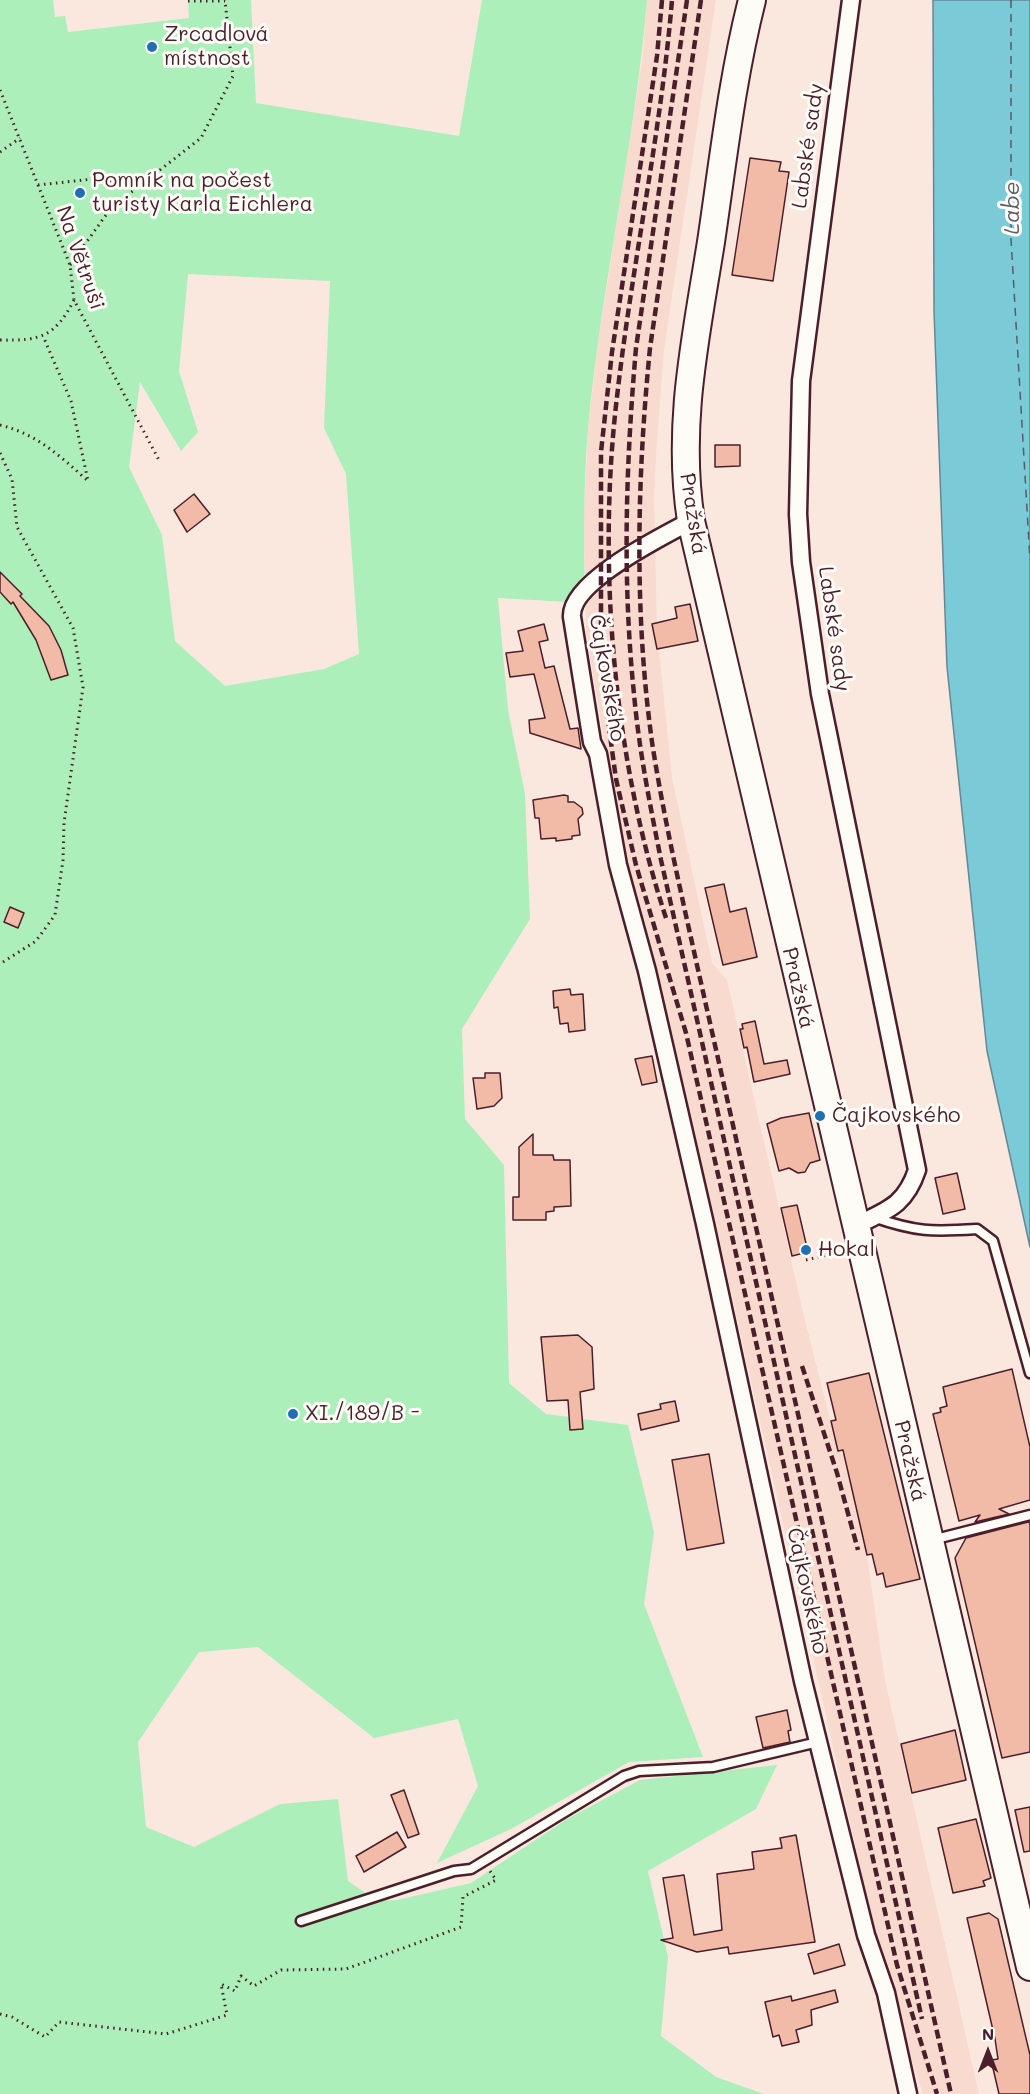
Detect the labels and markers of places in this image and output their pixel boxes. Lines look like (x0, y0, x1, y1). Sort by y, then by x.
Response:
place label: Zrcadlová místnost (164, 22, 268, 72)
marker: Zrcadlová místnost (145, 40, 159, 54)
place label: Pomník na počest turisty Karla Eichlera (92, 168, 313, 218)
marker: Pomník na počest turisty Karla Eichlera (73, 186, 87, 200)
place label: Čajkovského (832, 1103, 960, 1129)
marker: Čajkovského (813, 1109, 827, 1123)
place label: Hokal (818, 1237, 875, 1263)
marker: Hokal (799, 1243, 813, 1257)
place label: XI./189/B - (305, 1401, 420, 1427)
marker: XI./189/B - (286, 1407, 300, 1421)

